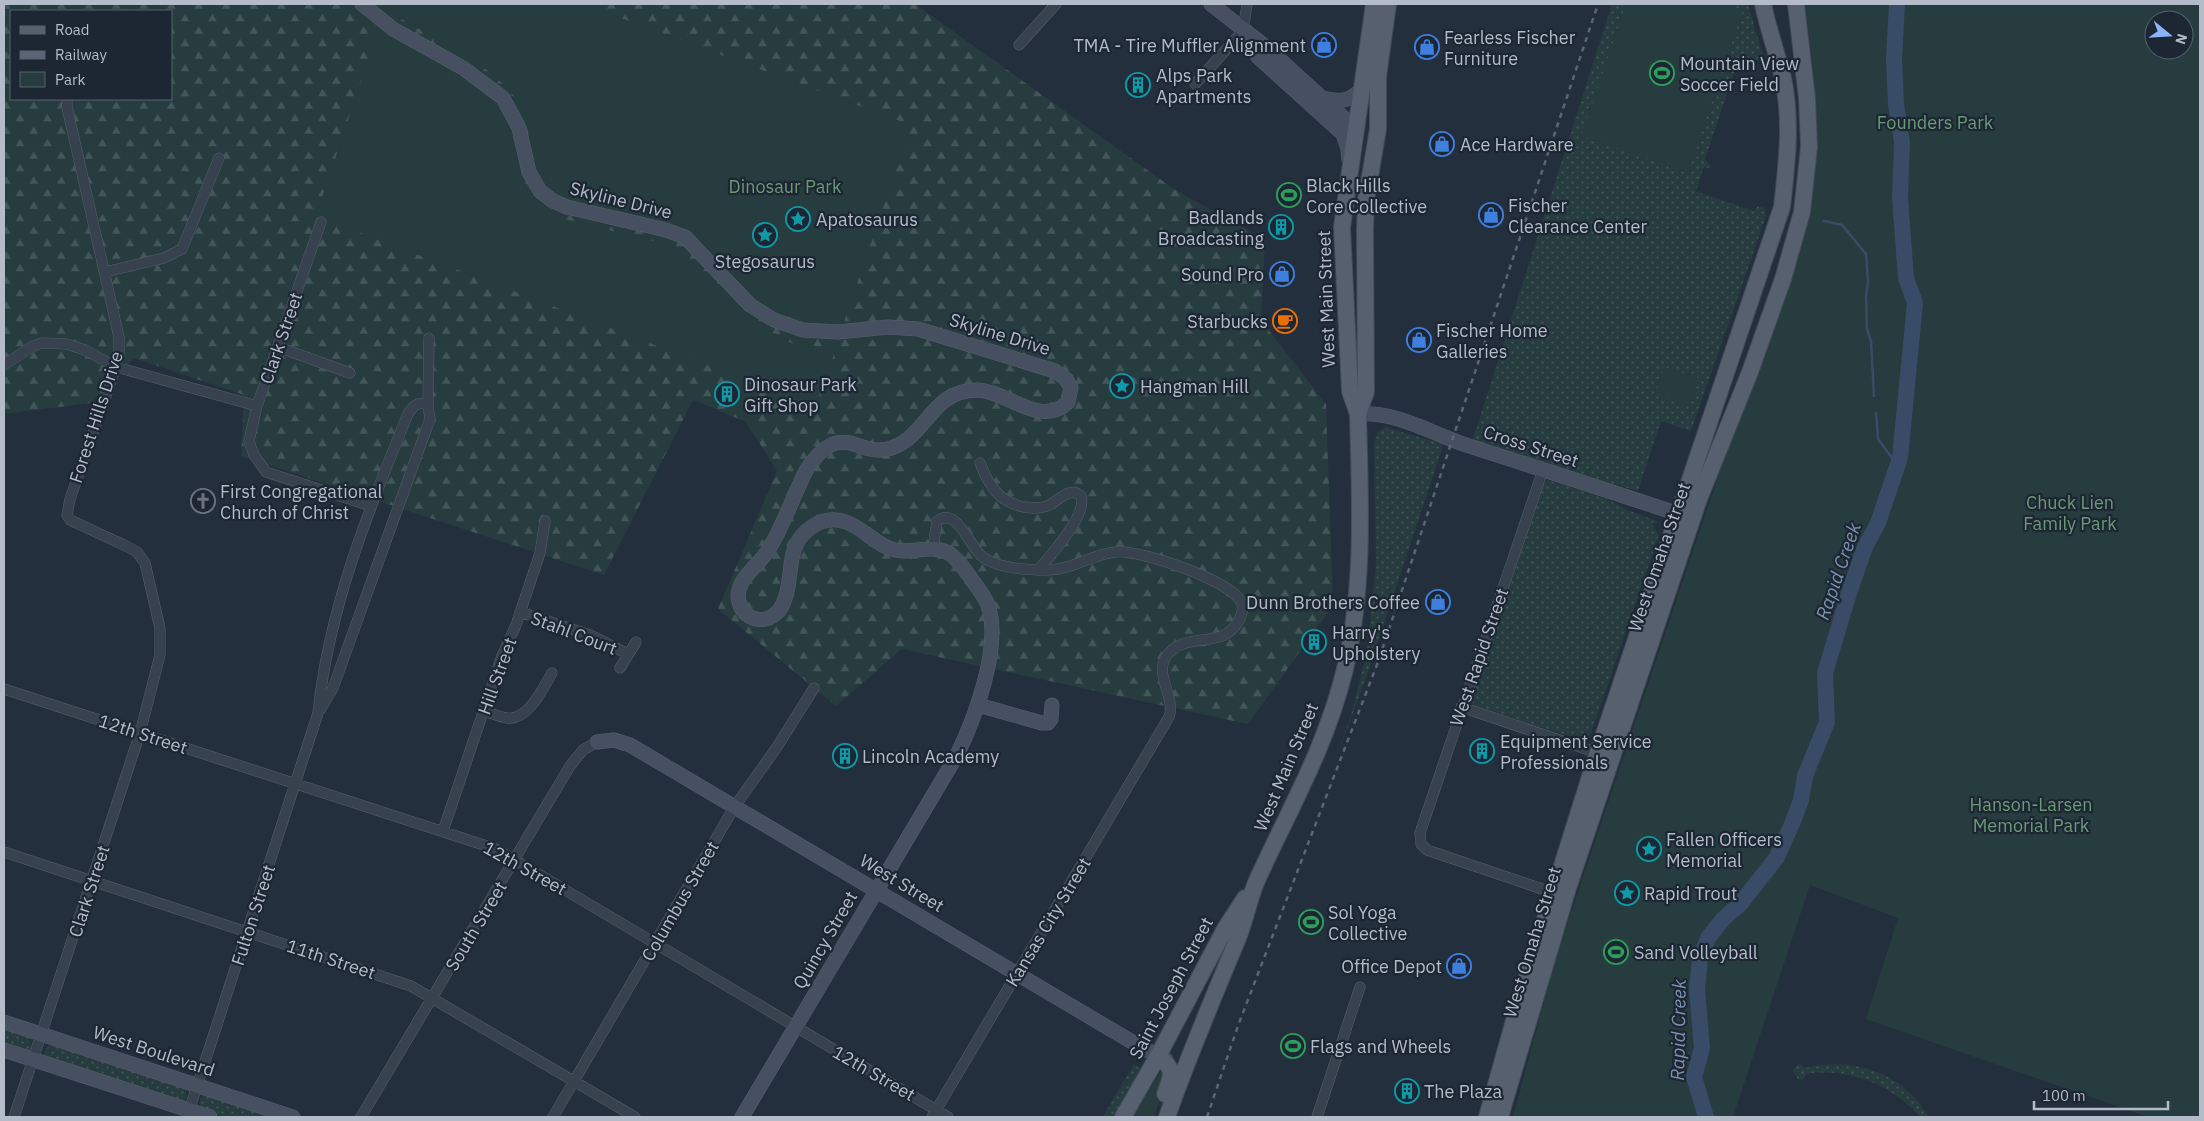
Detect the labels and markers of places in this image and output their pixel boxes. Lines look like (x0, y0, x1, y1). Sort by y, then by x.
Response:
place label: Fearless Fischer Furniture (1444, 26, 1576, 70)
shop icon: TMA - Tire Muffler Alignment (1311, 32, 1337, 58)
place label: TMA - Tire Muffler Alignment (1073, 34, 1306, 57)
shop icon: Fearless Fischer Furniture (1414, 34, 1440, 60)
place label: Mountain View Soccer Field (1680, 52, 1799, 96)
sports icon: Mountain View Soccer Field (1649, 60, 1675, 86)
place label: Alps Park Apartments (1156, 64, 1252, 108)
building icon: Alps Park Apartments (1125, 72, 1151, 98)
shop icon: Ace Hardware (1429, 131, 1455, 157)
place label: Ace Hardware (1460, 133, 1574, 156)
place label: Black Hills Core Collective (1306, 174, 1427, 218)
sports icon: Black Hills Core Collective (1276, 182, 1302, 208)
place label: Fischer Clearance Center (1508, 194, 1647, 238)
shop icon: Fischer Clearance Center (1478, 202, 1504, 228)
place icon: Apatosaurus (785, 206, 811, 232)
place label: Badlands Broadcasting (1158, 206, 1264, 250)
place label: Apatosaurus (816, 208, 918, 231)
building icon: Badlands Broadcasting (1268, 214, 1294, 240)
place icon: Stegosaurus (752, 222, 778, 248)
place label: Stegosaurus (715, 250, 815, 273)
shop icon: Sound Pro (1269, 261, 1295, 287)
place label: Sound Pro (1181, 263, 1264, 286)
cafe icon: Starbucks (1272, 308, 1298, 334)
place label: Starbucks (1187, 310, 1268, 333)
place label: Fischer Home Galleries (1436, 319, 1548, 363)
shop icon: Fischer Home Galleries (1406, 327, 1432, 353)
place label: Dinosaur Park Gift Shop (744, 373, 857, 417)
place icon: Hangman Hill (1109, 373, 1135, 399)
place label: Hangman Hill (1140, 375, 1249, 398)
building icon: Dinosaur Park Gift Shop (714, 381, 740, 407)
place label: First Congregational Church of Christ (220, 480, 383, 524)
church icon: First Congregational Church of Christ (190, 488, 216, 514)
shop icon: Dunn Brothers Coffee (1425, 589, 1451, 615)
place label: Dunn Brothers Coffee (1246, 591, 1420, 614)
place label: Harry's Upholstery (1332, 621, 1420, 665)
building icon: Harry's Upholstery (1301, 629, 1327, 655)
place label: Equipment Service Professionals (1500, 730, 1652, 774)
building icon: Equipment Service Professionals (1469, 738, 1495, 764)
building icon: Lincoln Academy (832, 743, 858, 769)
place label: Lincoln Academy (862, 745, 999, 768)
place label: Fallen Officers Memorial (1666, 828, 1782, 872)
place icon: Fallen Officers Memorial (1636, 836, 1662, 862)
place icon: Rapid Trout (1614, 880, 1640, 906)
place label: Rapid Trout (1644, 882, 1737, 905)
place label: Sol Yoga Collective (1328, 901, 1407, 945)
sports icon: Sol Yoga Collective (1298, 909, 1324, 935)
sports icon: Sand Volleyball (1603, 939, 1629, 965)
place label: Sand Volleyball (1634, 941, 1758, 964)
shop icon: Office Depot (1446, 953, 1472, 979)
place label: Office Depot (1341, 955, 1442, 978)
sports icon: Flags and Wheels (1280, 1033, 1306, 1059)
place label: Flags and Wheels (1310, 1035, 1451, 1058)
building icon: The Plaza (1394, 1078, 1420, 1104)
place label: The Plaza (1424, 1080, 1502, 1103)

